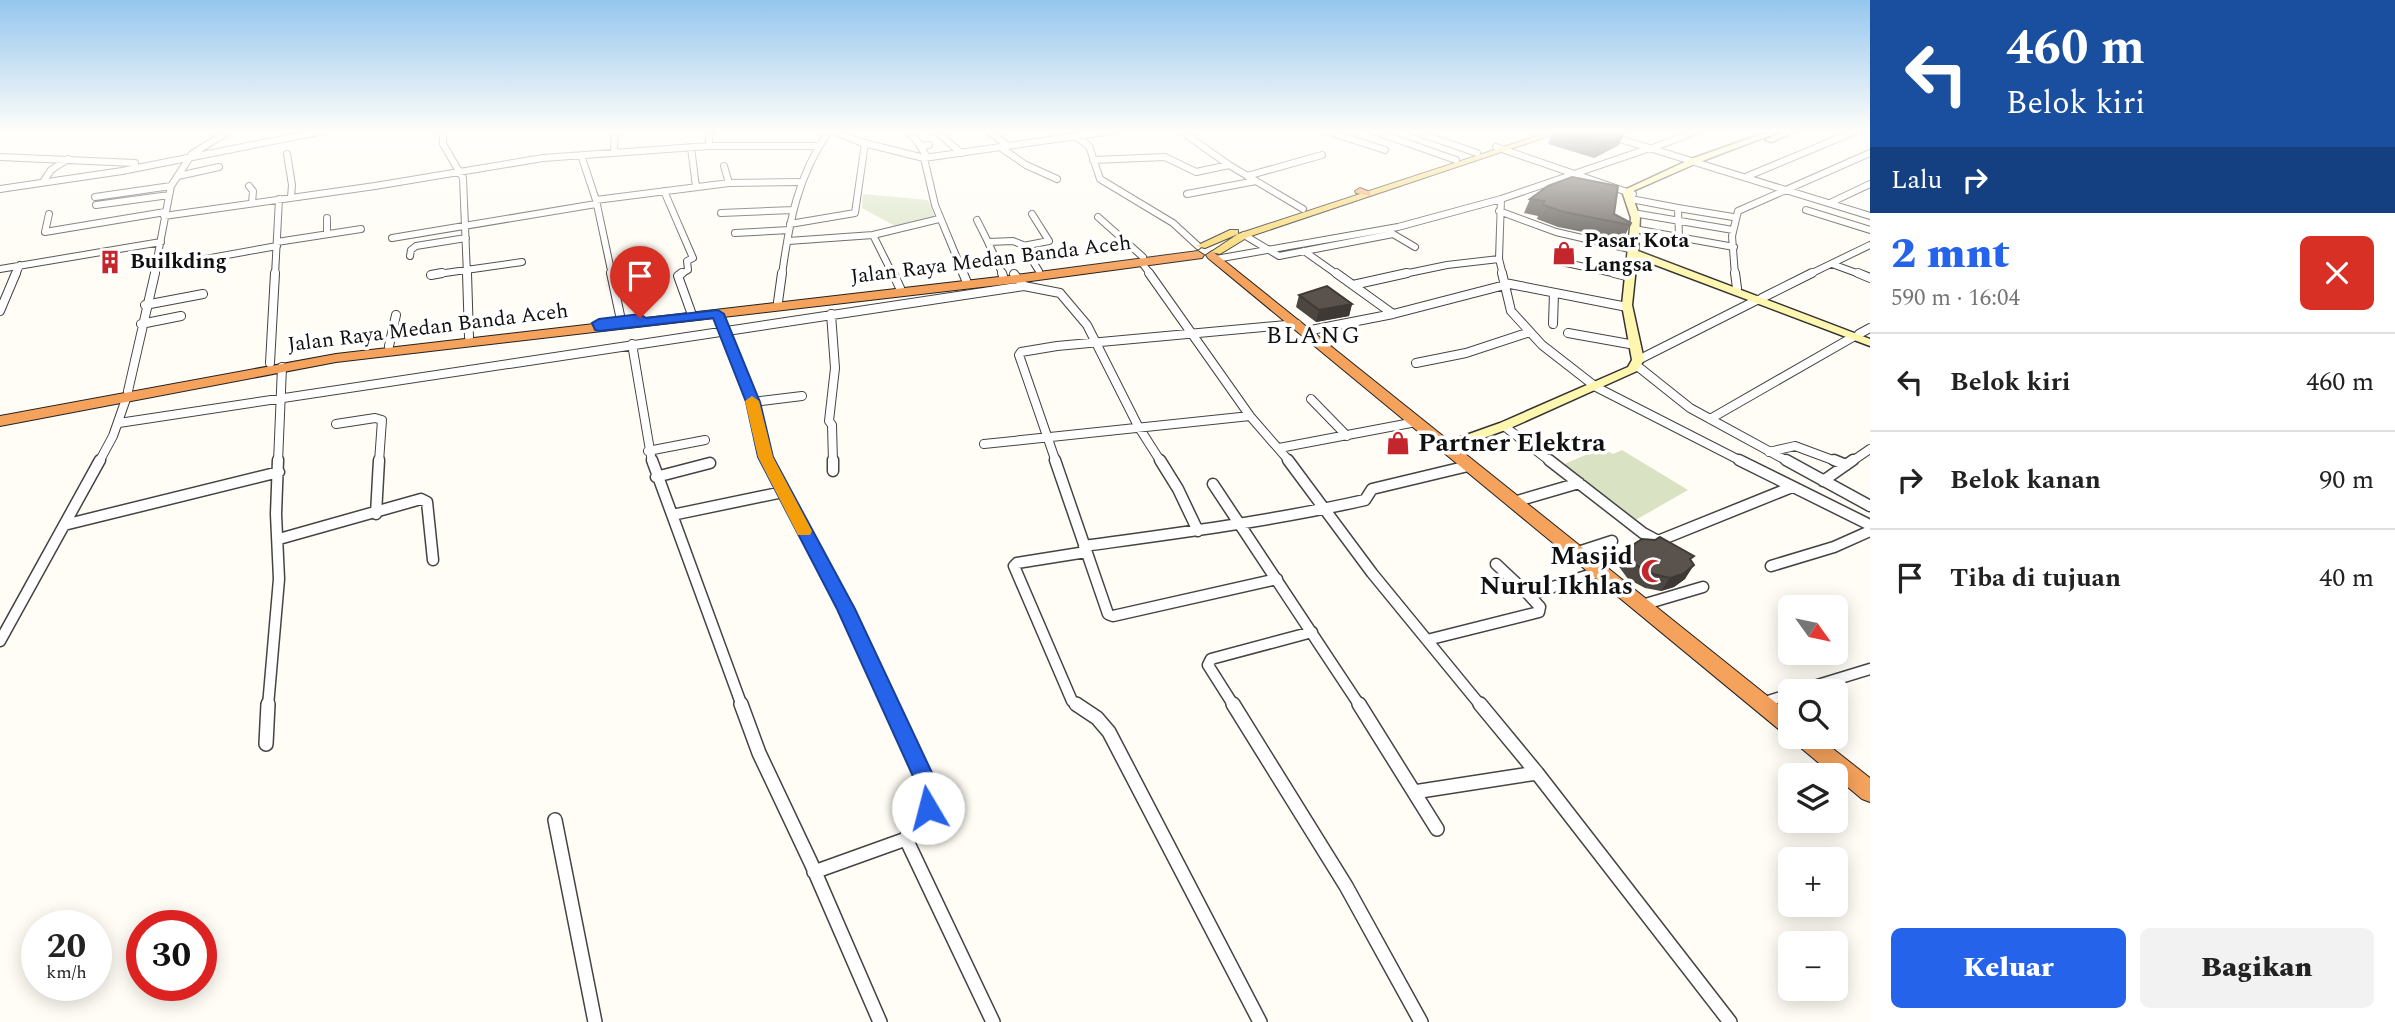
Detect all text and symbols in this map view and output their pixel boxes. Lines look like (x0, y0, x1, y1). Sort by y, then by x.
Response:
text: 460 m (2006, 11, 2145, 86)
icon: left (1891, 28, 1982, 119)
text: Belok kiri (2006, 79, 2145, 128)
text: Lalu (1891, 160, 1942, 200)
icon: right (1956, 161, 1994, 199)
text: 2 mnt (1891, 223, 2010, 286)
place label: Pasar Kota Langsa (1584, 225, 1689, 281)
street label: Jalan Raya Medan Banda Aceh (849, 227, 1133, 293)
button: close (2300, 236, 2374, 310)
shop icon: Pasar Kota Langsa (1550, 239, 1578, 267)
place label: Builkding (130, 246, 227, 278)
pin (610, 246, 670, 318)
building icon: Builkding (96, 248, 124, 276)
icon: arrive (621, 257, 659, 295)
text: 590 m · 16:04 (1891, 281, 2020, 316)
street label: Jalan Raya Medan Banda Aceh (286, 295, 570, 361)
district label: BLANG (1266, 318, 1362, 354)
text: Belok kiri (1950, 362, 2070, 402)
text: 460 m (2306, 362, 2374, 402)
icon: left (1891, 363, 1929, 401)
place label: Partner Elektra (1418, 423, 1606, 463)
shop icon: Partner Elektra (1384, 429, 1412, 457)
text: Belok kanan (1950, 460, 2101, 500)
text: 90 m (2319, 460, 2374, 500)
icon: right (1891, 461, 1929, 499)
place label: Masjid Nurul Ikhlas (1479, 536, 1633, 606)
mosque icon: Masjid Nurul Ikhlas (1639, 557, 1667, 585)
text: Tiba di tujuan (1950, 558, 2121, 598)
text: 40 m (2319, 558, 2374, 598)
icon: arrive (1891, 559, 1929, 597)
north arrow (1778, 595, 1848, 665)
map controls (1778, 595, 1848, 1001)
button: search (1778, 679, 1848, 749)
button: layers (1778, 763, 1848, 833)
position arrow (891, 771, 965, 845)
button: + (1778, 847, 1848, 917)
speed limit sign: 30 (126, 910, 217, 1001)
text: 20 (47, 920, 86, 973)
button: Keluar (1891, 928, 2126, 1008)
button: Bagikan (2140, 928, 2374, 1008)
button: − (1778, 931, 1848, 1001)
text: km/h (46, 959, 87, 986)

